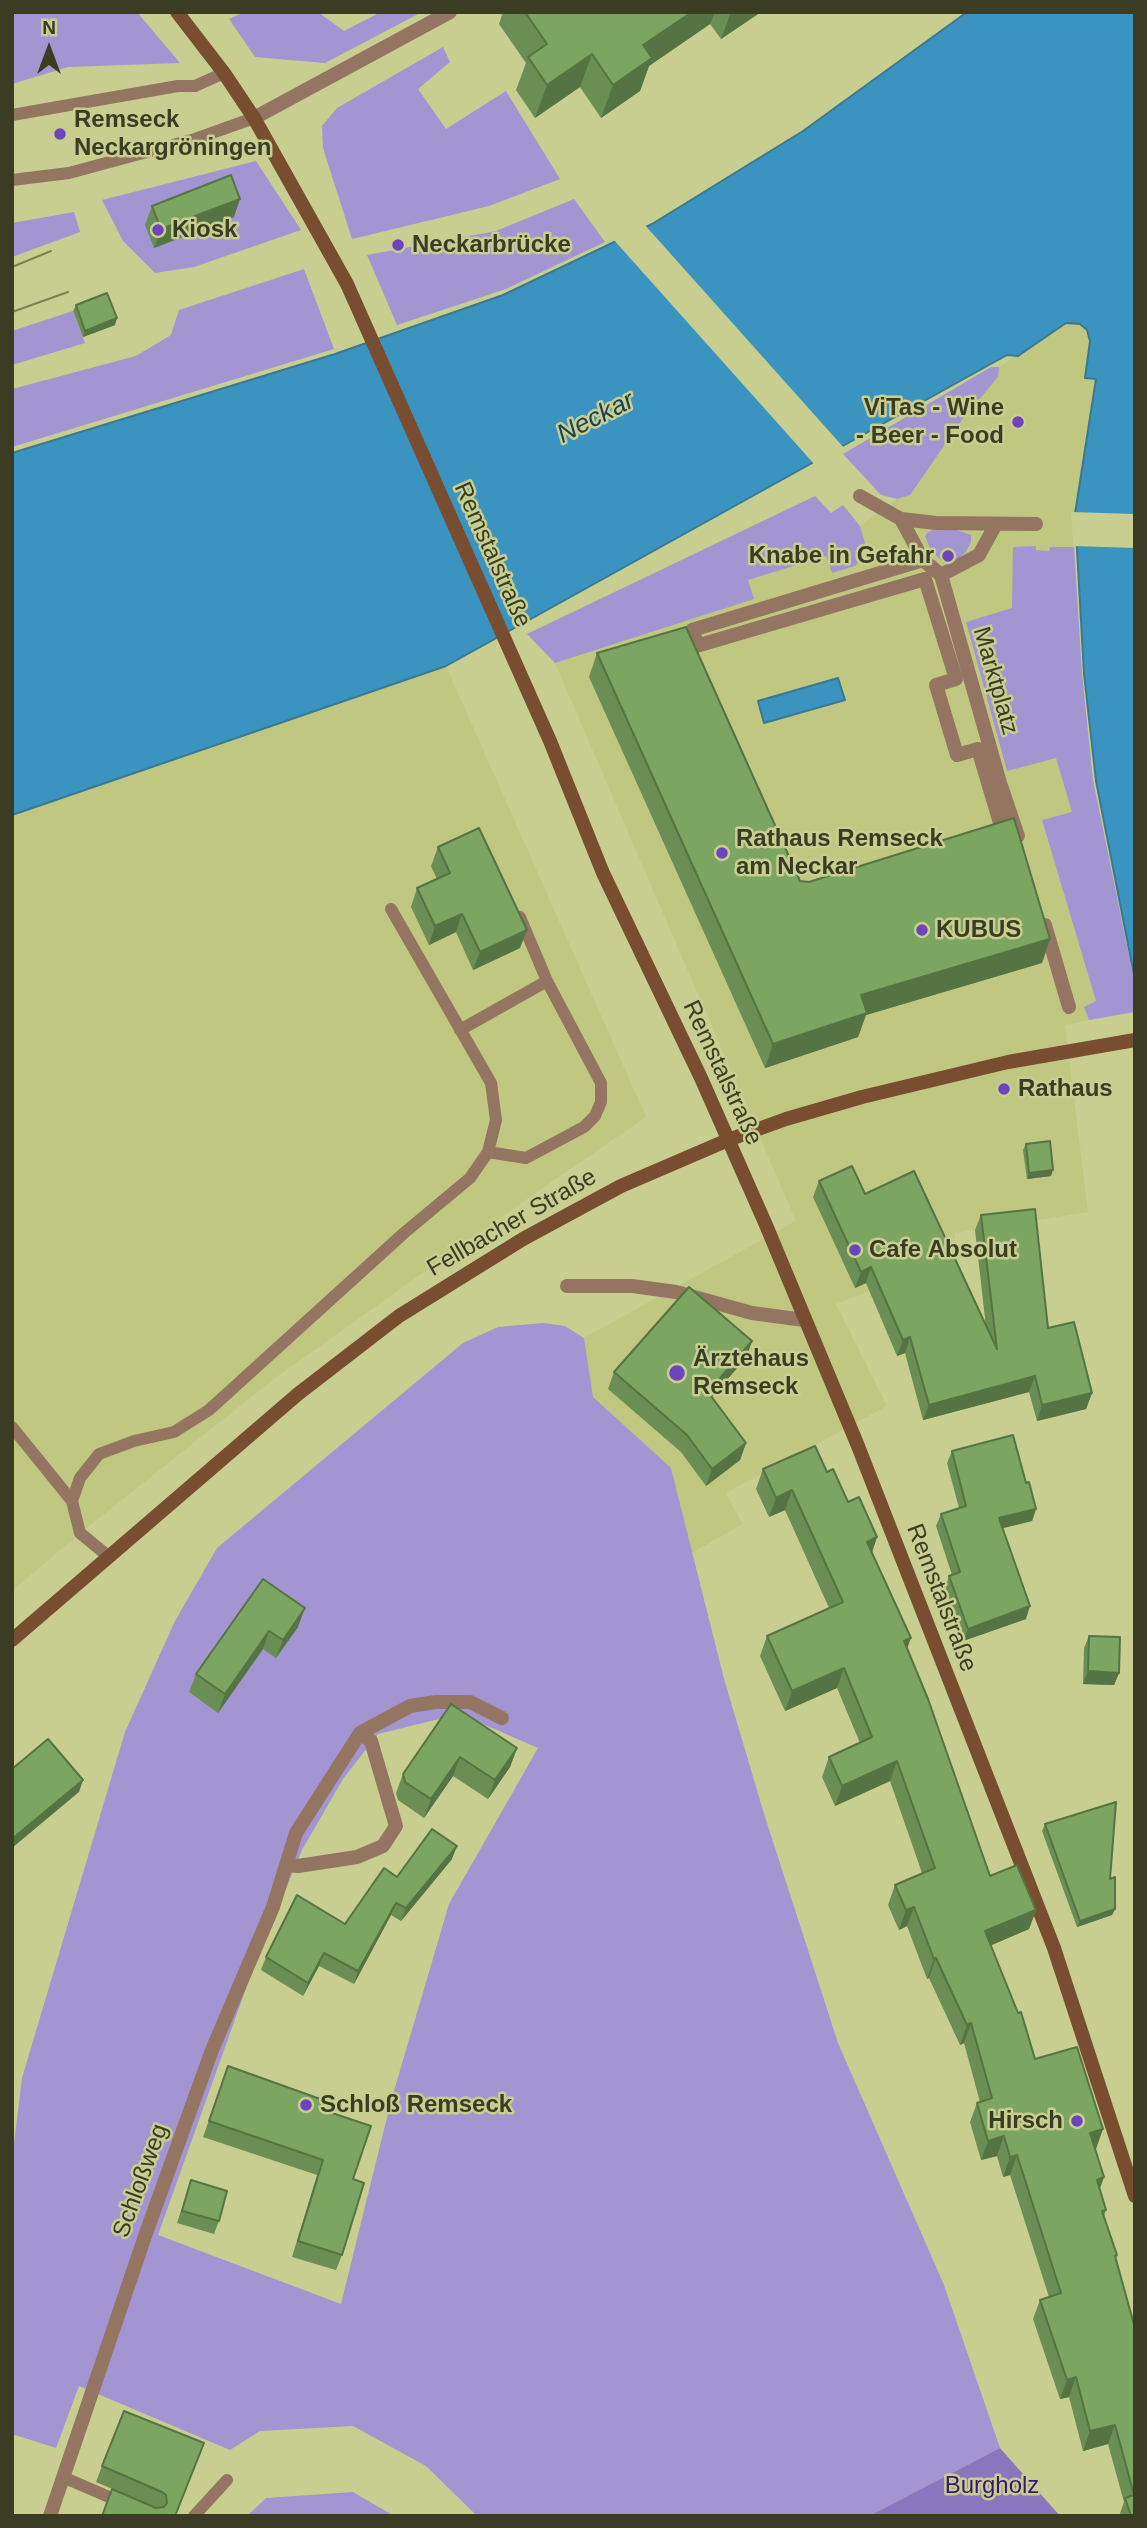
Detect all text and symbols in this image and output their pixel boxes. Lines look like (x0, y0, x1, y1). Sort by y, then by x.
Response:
north arrow (14, 14, 84, 84)
text: N (42, 17, 56, 38)
place label: Remseck Neckargröningen (74, 106, 271, 162)
marker: Remseck Neckargröningen (52, 126, 68, 142)
place label: Kiosk (172, 216, 237, 244)
marker: Kiosk (150, 222, 166, 238)
place label: Neckarbrücke (412, 231, 571, 259)
marker: Neckarbrücke (390, 237, 406, 253)
water label: Neckar (552, 385, 640, 451)
place label: ViTas - Wine - Beer - Food (856, 394, 1004, 450)
marker: ViTas - Wine - Beer - Food (1010, 414, 1026, 430)
street label: Remstalstraße (447, 478, 537, 632)
place label: Knabe in Gefahr (749, 542, 934, 570)
marker: Knabe in Gefahr (940, 548, 956, 564)
street label: Marktplatz (966, 624, 1024, 738)
place label: Rathaus Remseck am Neckar (736, 825, 943, 881)
marker: Rathaus Remseck am Neckar (714, 845, 730, 861)
place label: KUBUS (936, 916, 1021, 944)
marker: KUBUS (914, 922, 930, 938)
street label: Remstalstraße (676, 996, 768, 1150)
place label: Rathaus (1018, 1075, 1113, 1103)
marker: Rathaus (996, 1081, 1012, 1097)
street label: Fellbacher Straße (422, 1163, 602, 1283)
place label: Cafe Absolut (869, 1236, 1017, 1264)
marker: Cafe Absolut (847, 1242, 863, 1258)
place label: Ärztehaus Remseck (693, 1345, 809, 1401)
marker: Ärztehaus Remseck (667, 1363, 687, 1383)
street label: Remstalstraße (900, 1520, 982, 1676)
place label: Schloß Remseck (320, 2091, 512, 2119)
marker: Schloß Remseck (298, 2097, 314, 2113)
place label: Hirsch (988, 2107, 1063, 2135)
marker: Hirsch (1069, 2113, 1085, 2129)
street label: Schloßweg (107, 2120, 175, 2242)
park label: Burgholz (945, 2472, 1039, 2500)

